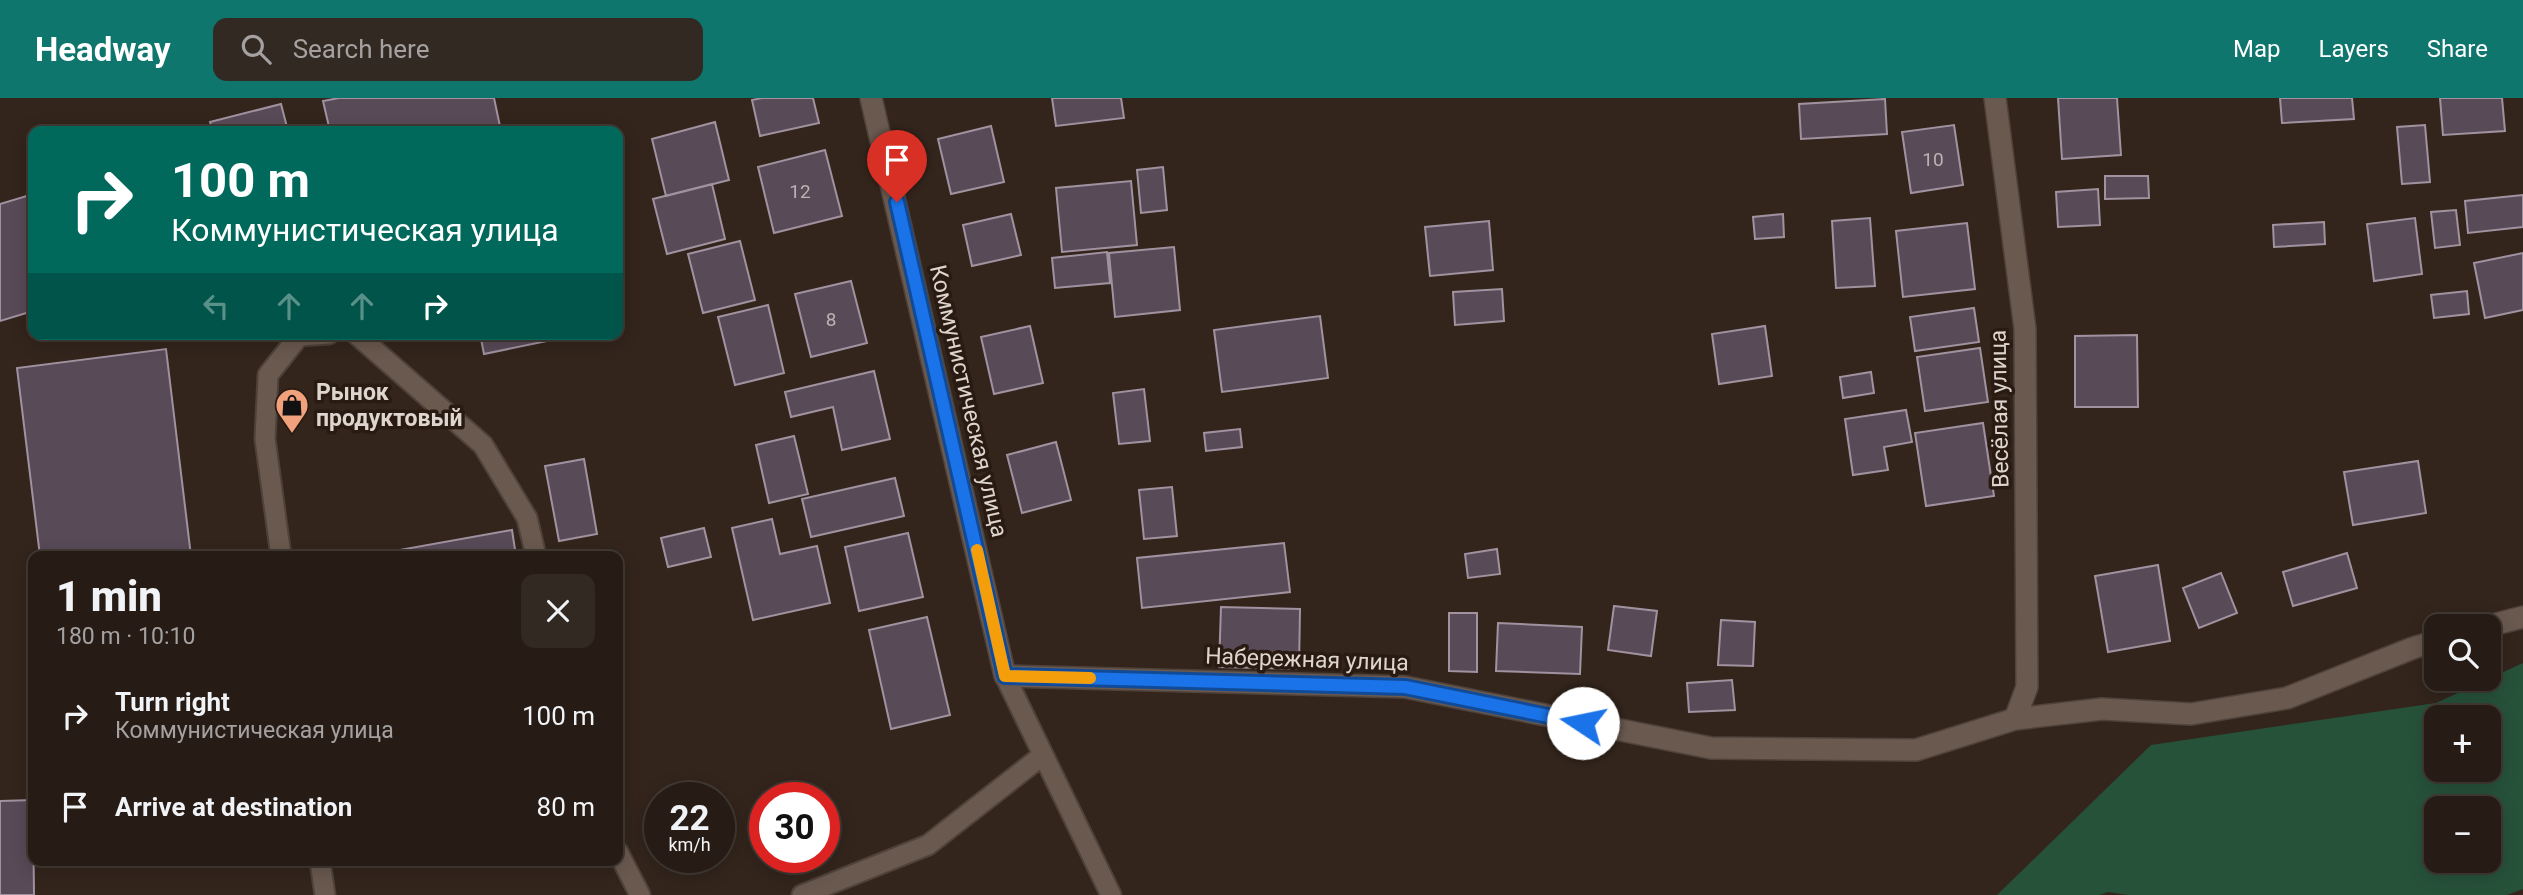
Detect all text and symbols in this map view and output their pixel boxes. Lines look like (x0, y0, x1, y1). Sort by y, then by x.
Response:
search box (213, 18, 703, 81)
text: Headway (35, 30, 171, 69)
icon: search (237, 30, 275, 68)
text: Search here (293, 34, 429, 64)
text: Map (2233, 35, 2281, 63)
text: Layers (2319, 35, 2389, 63)
text: Share (2427, 35, 2488, 63)
pin (867, 130, 927, 202)
icon: arrive (878, 141, 916, 179)
house number: 10 (1922, 148, 1944, 171)
text: 100 m (171, 152, 310, 209)
icon: right (56, 154, 147, 245)
house number: 12 (789, 180, 811, 203)
text: Коммунистическая улица (171, 211, 559, 249)
street label: Коммунистическая улица (924, 262, 1013, 540)
icon: left (197, 287, 235, 325)
icon: ahead (270, 287, 308, 325)
icon: ahead (343, 287, 381, 325)
icon: right (416, 287, 454, 325)
house number: 8 (826, 308, 836, 331)
street label: Весёлая улица (1985, 330, 2014, 488)
place label: Рынок продуктовый (316, 379, 463, 432)
shop icon: Рынок продуктовый (273, 386, 311, 435)
text: 1 min (56, 572, 162, 621)
button: close (521, 574, 595, 648)
map controls (2424, 614, 2501, 873)
button: search (2424, 614, 2501, 691)
text: 180 m · 10:10 (56, 623, 195, 650)
street label: Набережная улица (1205, 642, 1409, 677)
position arrow (1546, 686, 1620, 760)
text: Turn right (115, 687, 230, 717)
icon: right (56, 697, 94, 735)
text: 100 m (522, 701, 595, 731)
button: + (2424, 705, 2501, 782)
text: Коммунистическая улица (115, 717, 394, 744)
speed limit sign: 30 (749, 782, 840, 873)
icon: arrive (56, 788, 94, 826)
text: Arrive at destination (115, 792, 352, 822)
text: 80 m (537, 792, 595, 822)
button: − (2424, 796, 2501, 873)
text: 22 (669, 798, 710, 839)
text: km/h (668, 834, 711, 855)

